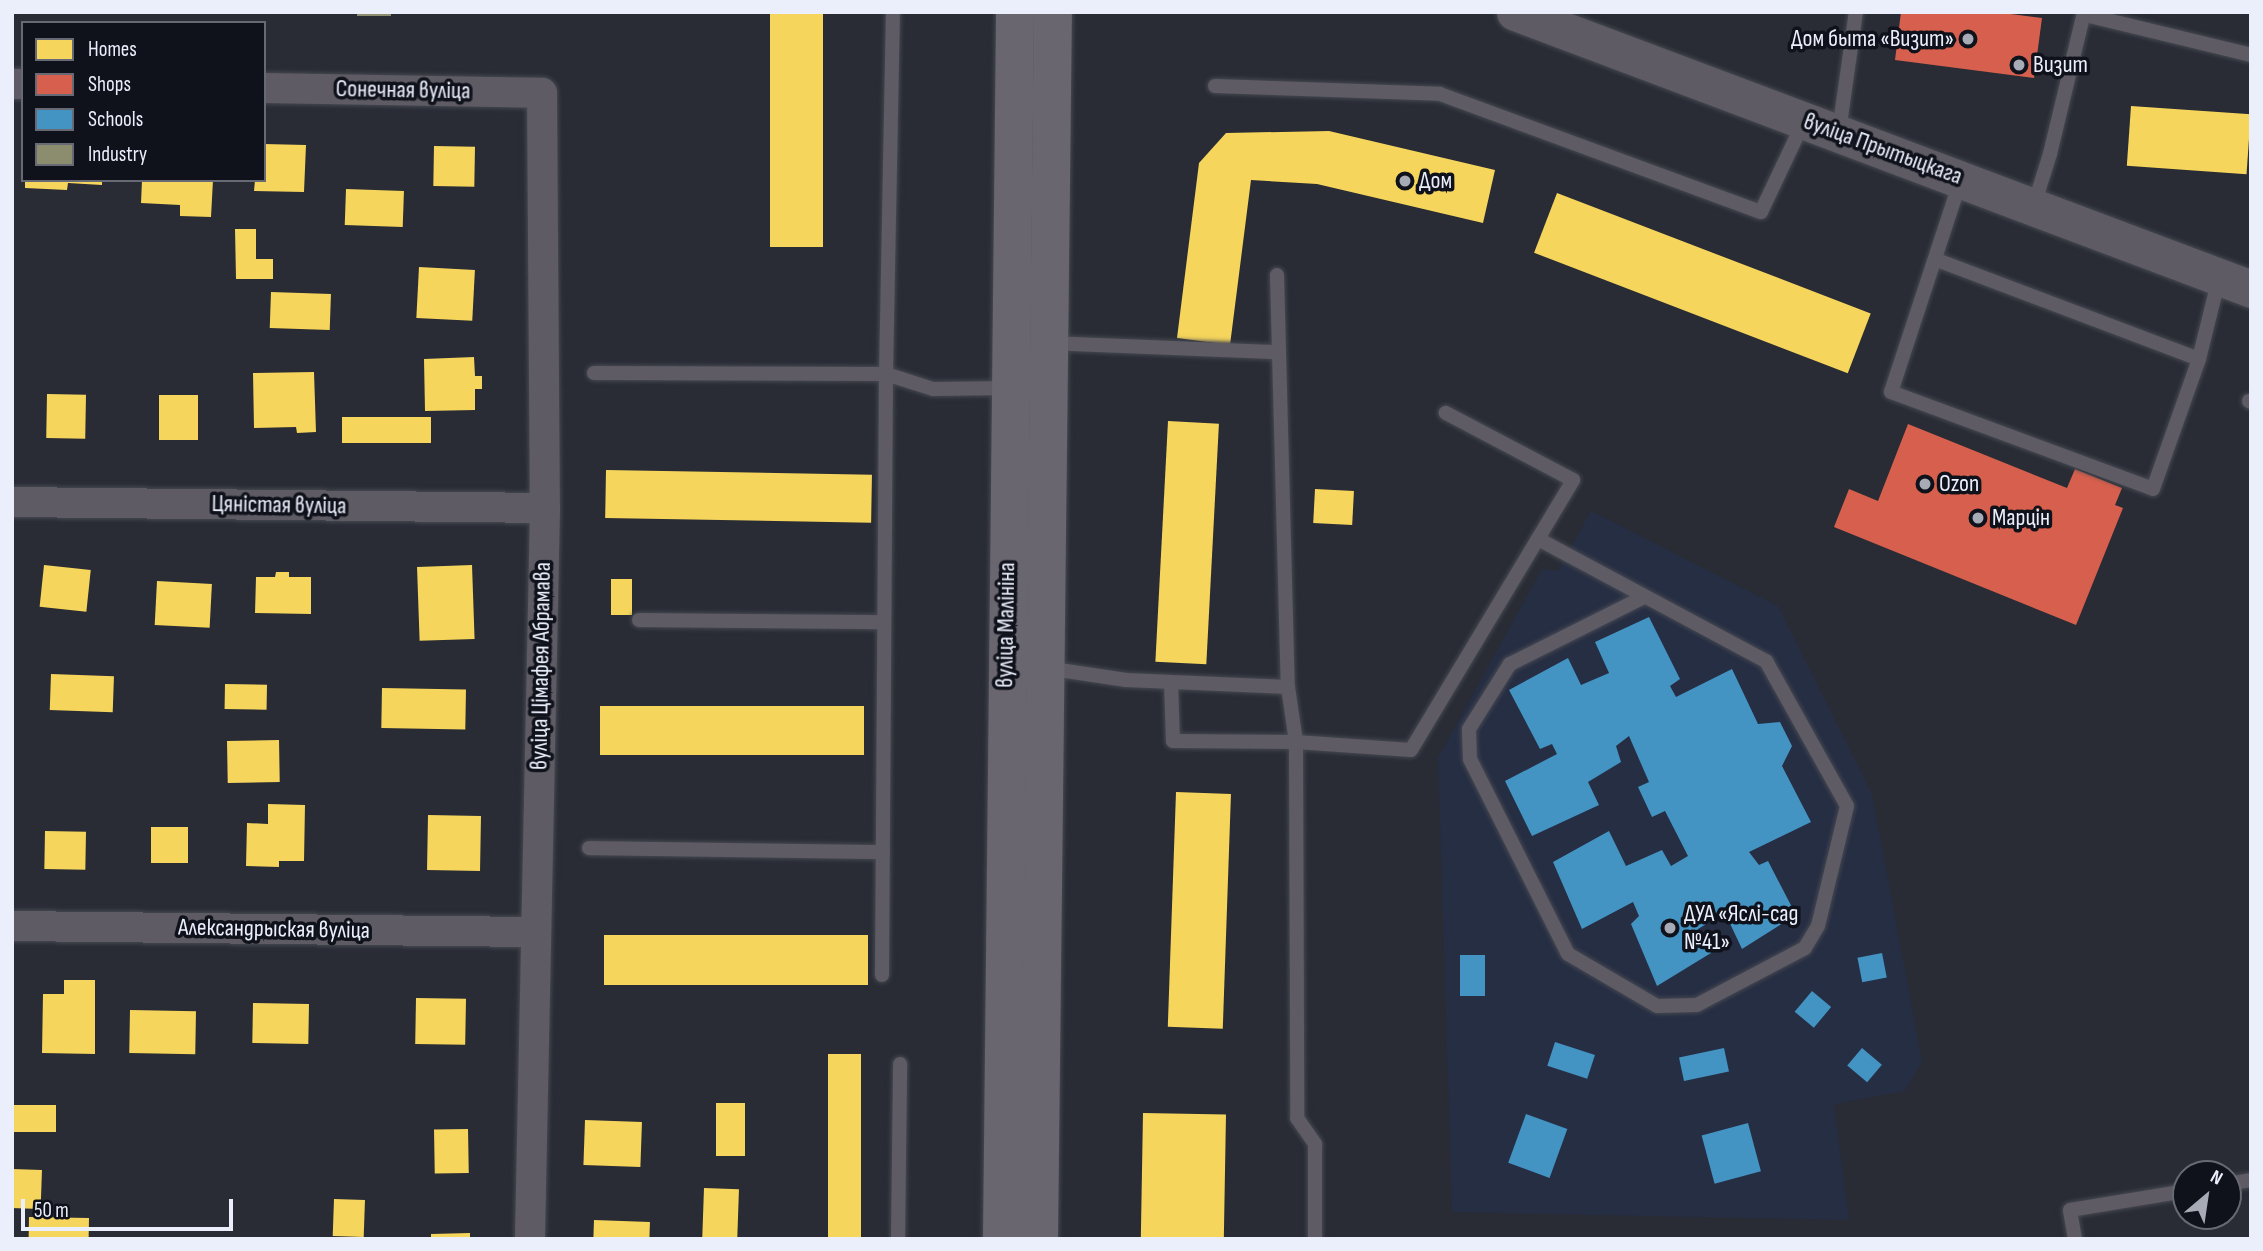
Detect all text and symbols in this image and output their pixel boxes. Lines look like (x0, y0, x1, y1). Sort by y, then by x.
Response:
legend (21, 21, 266, 182)
place label: Дом быта «Визит» (1791, 25, 1954, 53)
marker: Дом быта «Визит» (1960, 31, 1976, 47)
text: Homes (88, 37, 137, 62)
place label: Визит (2033, 51, 2088, 79)
marker: Визит (2011, 57, 2027, 73)
text: Shops (88, 72, 131, 97)
street label: Сонечная вуліца (335, 74, 471, 106)
text: Schools (88, 107, 143, 132)
street label: вуліца Прытыцкага (1800, 107, 1966, 191)
text: Industry (88, 142, 147, 167)
place label: Дом (1419, 167, 1452, 195)
marker: Дом (1397, 173, 1413, 189)
place label: Ozon (1939, 470, 1979, 498)
marker: Ozon (1917, 476, 1933, 492)
street label: Цяністая вуліца (211, 489, 347, 521)
place label: Марцін (1992, 504, 2050, 532)
marker: Марцін (1970, 510, 1986, 526)
street label: вуліца Цімафея Абрамава (525, 562, 557, 770)
street label: вуліца Малініна (991, 562, 1021, 688)
place label: ДУА «Яслі-сад №41» (1684, 900, 1798, 956)
street label: Александрыская вуліца (178, 913, 370, 945)
marker: ДУА «Яслі-сад №41» (1662, 920, 1678, 936)
north arrow (2172, 1160, 2242, 1230)
text: N (2206, 1165, 2226, 1190)
scale bar (24, 1184, 236, 1228)
text: 50 m (34, 1198, 69, 1223)

